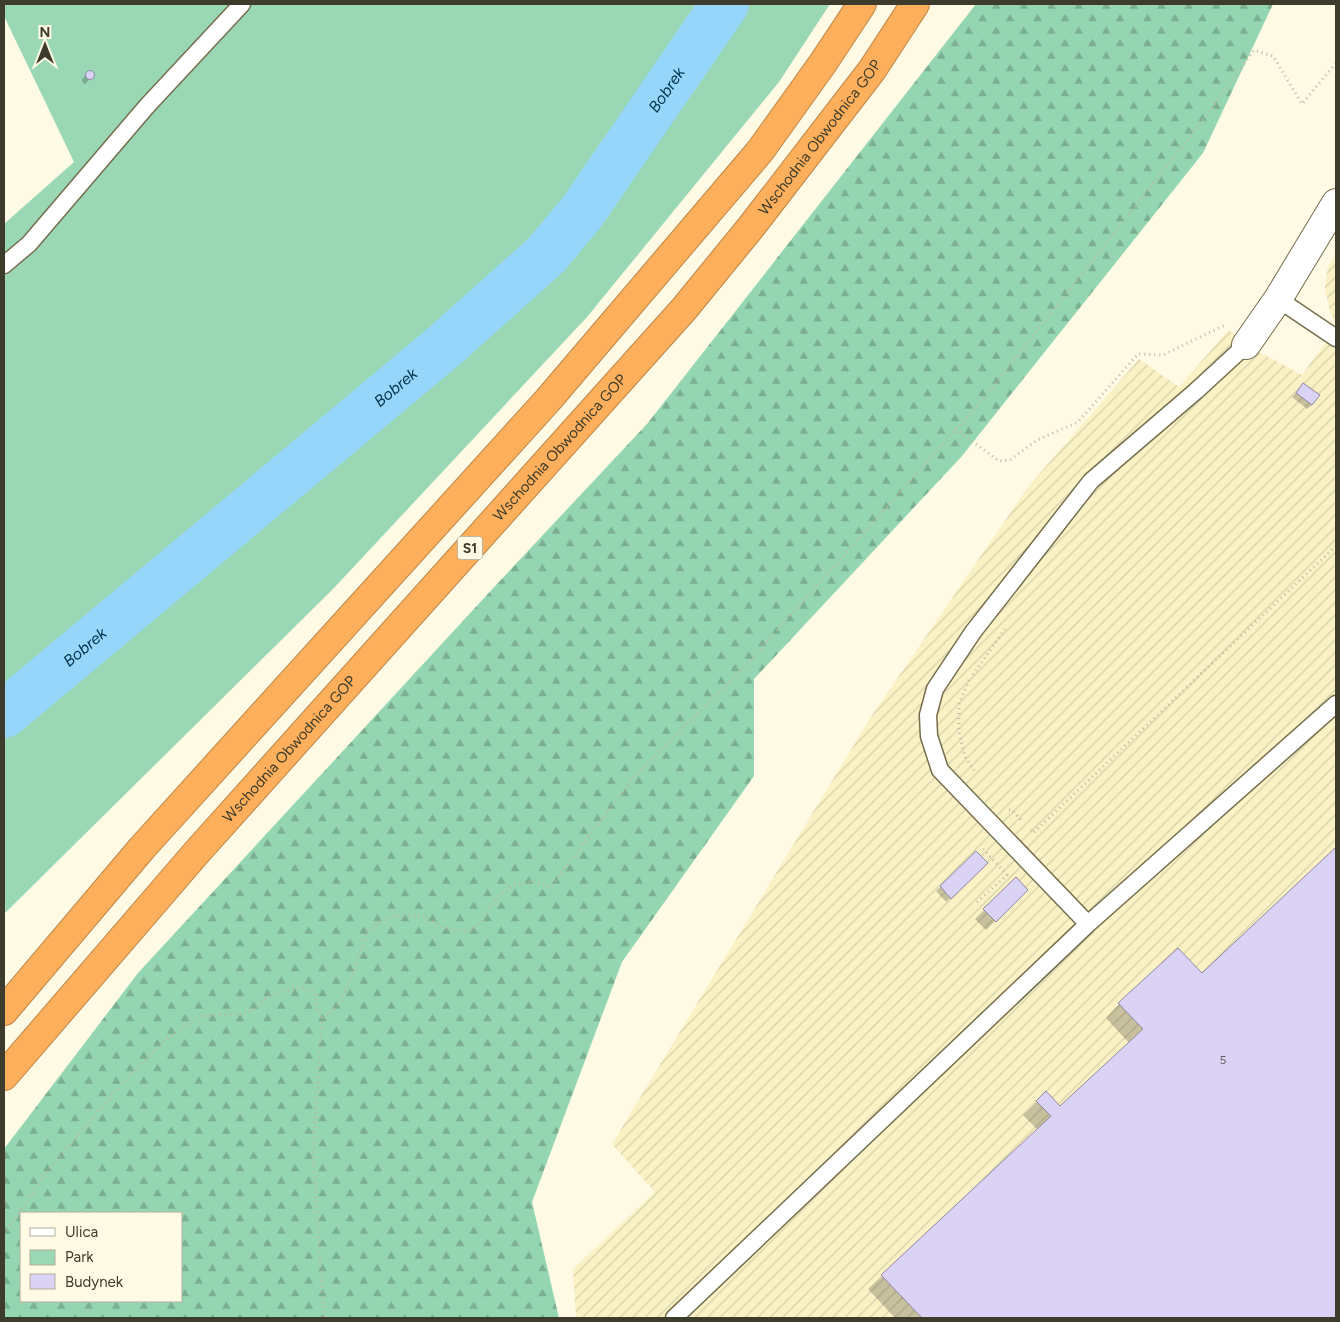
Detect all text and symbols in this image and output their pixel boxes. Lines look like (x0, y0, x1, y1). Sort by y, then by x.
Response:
north arrow (20, 20, 70, 70)
text: N (40, 24, 50, 41)
street label: Wschodnia Obwodnica GOP (755, 56, 885, 219)
water label: Bobrek (644, 63, 689, 116)
water label: Bobrek (370, 363, 422, 411)
street label: Wschodnia Obwodnica GOP (489, 370, 630, 525)
road number: S1 (458, 536, 482, 560)
water label: Bobrek (59, 623, 111, 671)
street label: Wschodnia Obwodnica GOP (219, 672, 360, 826)
house number: 5 (1220, 1053, 1227, 1067)
legend (20, 1212, 182, 1302)
text: Ulica (65, 1223, 98, 1241)
text: Park (65, 1248, 94, 1266)
text: Budynek (65, 1273, 124, 1291)

